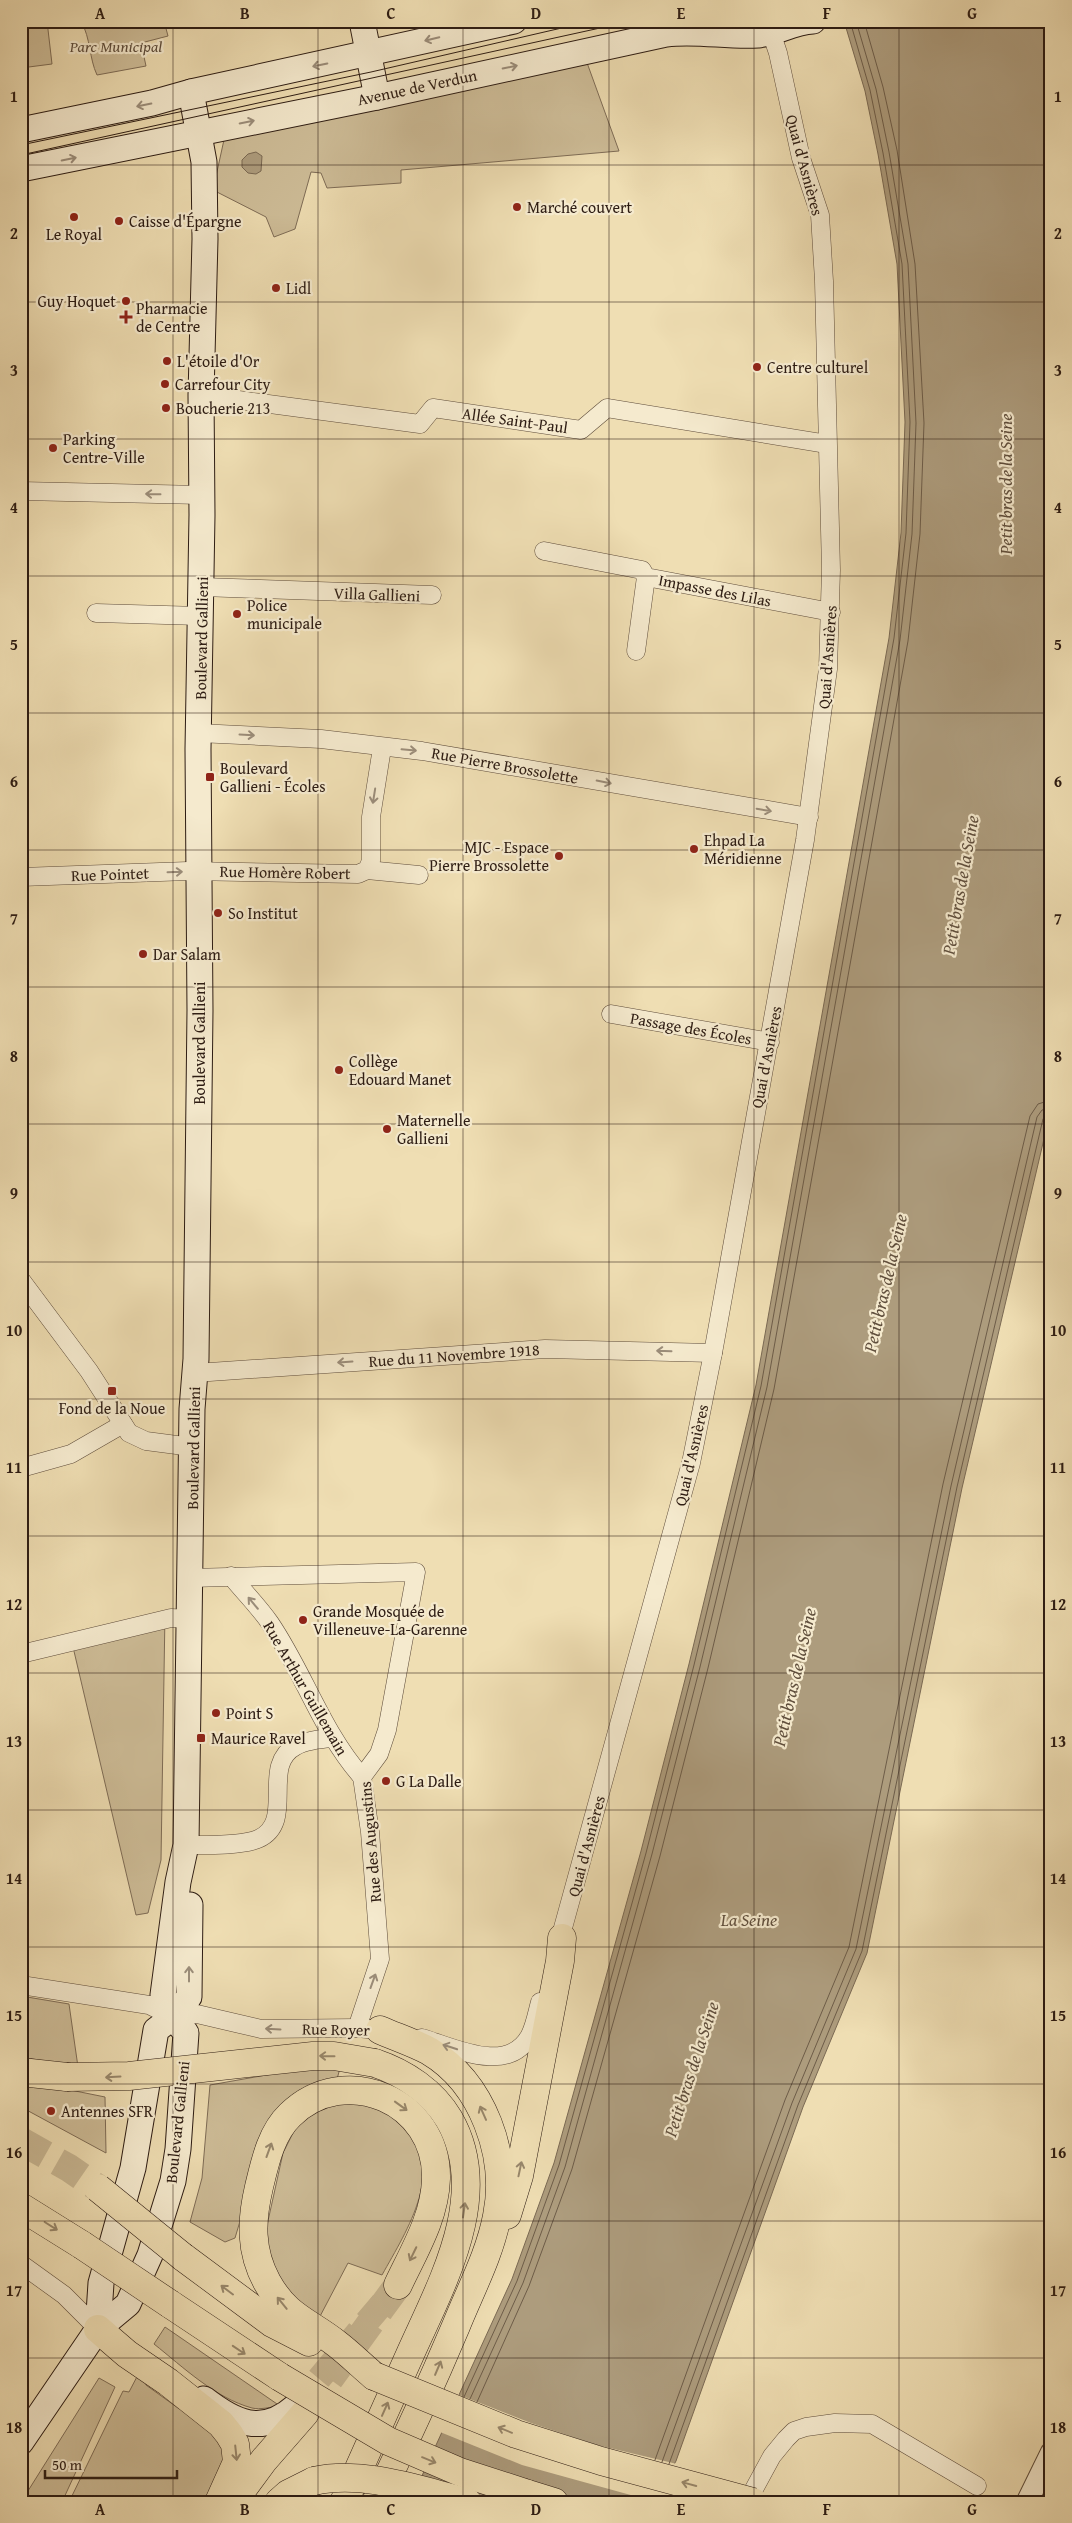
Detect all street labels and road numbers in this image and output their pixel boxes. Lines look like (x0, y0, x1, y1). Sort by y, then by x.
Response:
street label: Avenue de Verdun (355, 63, 479, 111)
street label: Quai d'Asnières (780, 112, 830, 218)
street label: Allée Saint-Paul (461, 401, 570, 439)
street label: Impasse des Lilas (656, 567, 774, 613)
street label: Boulevard Gallieni (188, 576, 214, 700)
street label: Villa Gallieni (333, 580, 421, 608)
street label: Quai d'Asnières (811, 604, 843, 710)
street label: Rue Pierre Brossolette (430, 740, 580, 790)
street label: Rue Homère Robert (219, 859, 351, 885)
street label: Rue Pointet (71, 861, 150, 887)
street label: Boulevard Gallieni (187, 981, 211, 1105)
street label: Quai d'Asnières (744, 1004, 788, 1110)
street label: Passage des Écoles (628, 1005, 754, 1051)
street label: Rue du 11 Novembre 1918 (368, 1337, 541, 1373)
street label: Boulevard Gallieni (180, 1386, 206, 1510)
street label: Quai d'Asnières (668, 1402, 714, 1508)
street label: Rue Arthur Guillemain (258, 1616, 354, 1760)
street label: Rue des Augustins (353, 1780, 387, 1904)
street label: Quai d'Asnières (561, 1793, 611, 1899)
street label: Rue Royer (302, 2016, 371, 2042)
street label: Boulevard Gallieni (159, 2059, 195, 2184)

